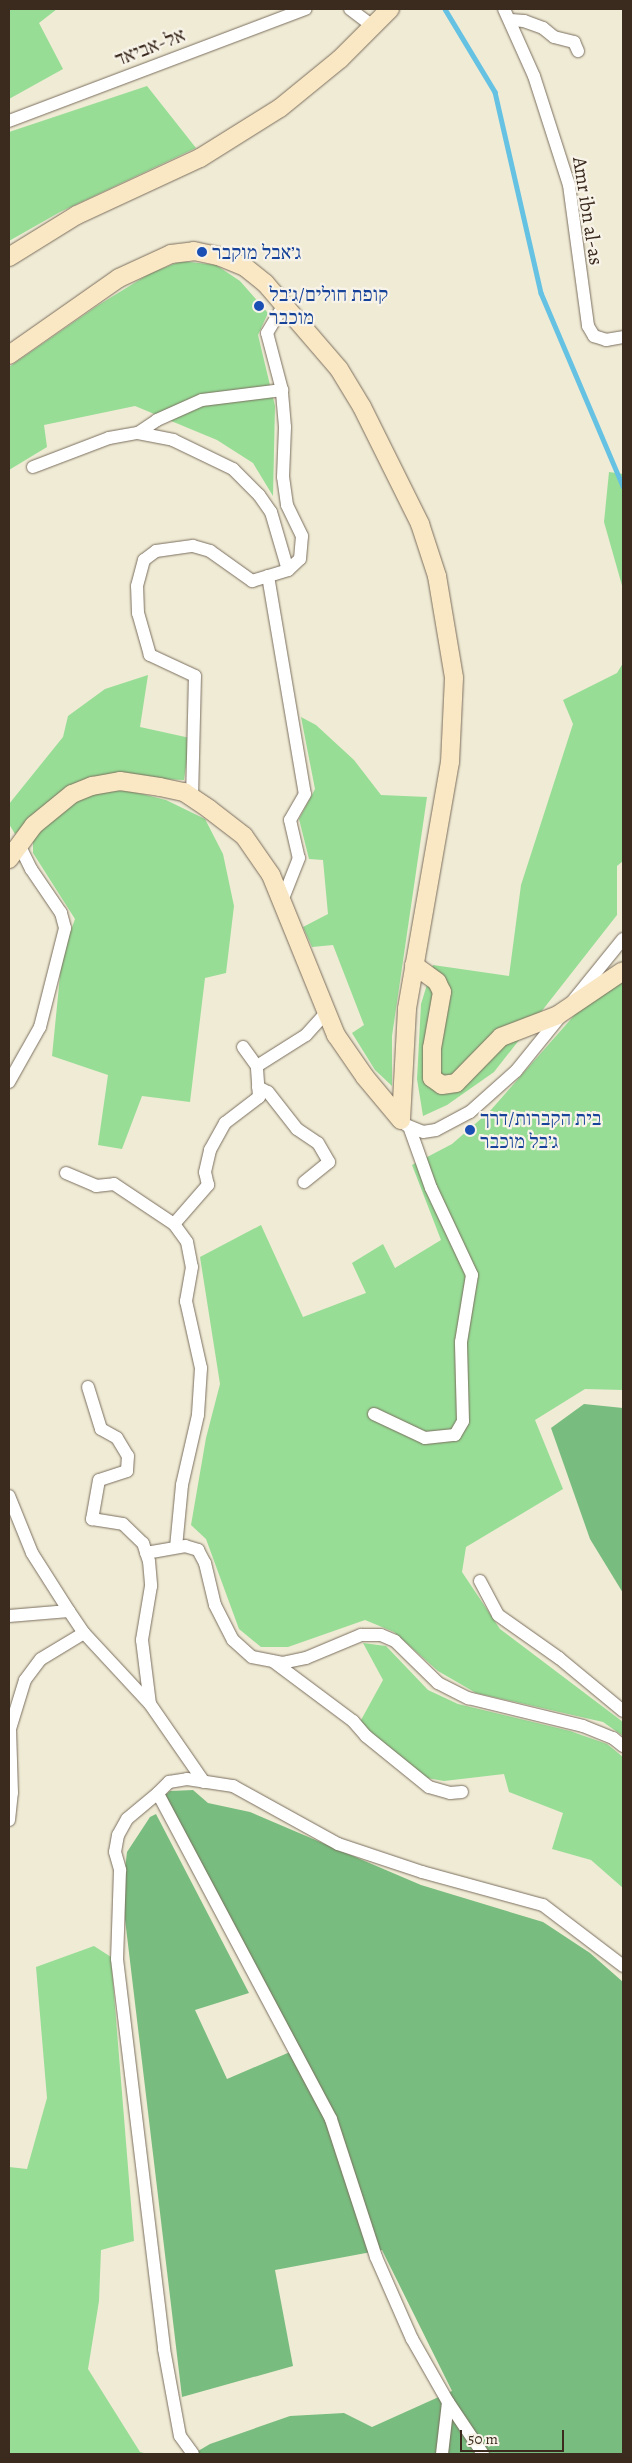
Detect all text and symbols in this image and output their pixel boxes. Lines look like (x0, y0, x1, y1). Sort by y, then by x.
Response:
street label: אל-אביאד (112, 23, 188, 71)
street label: Amr ibn al-as (568, 155, 608, 267)
place label: ג׳אבל מוקבר (212, 240, 301, 264)
marker: ג׳אבל מוקבר (196, 246, 208, 258)
place label: קופת חולים/ג׳בל מוכבר (269, 282, 388, 329)
marker: קופת חולים/ג׳בל מוכבר (253, 300, 265, 312)
place label: בית הקברות/דרך ג׳בל מוכבר (480, 1106, 601, 1153)
marker: בית הקברות/דרך ג׳בל מוכבר (464, 1124, 476, 1136)
scale bar (462, 2420, 566, 2452)
text: 50 m (468, 2429, 498, 2449)

